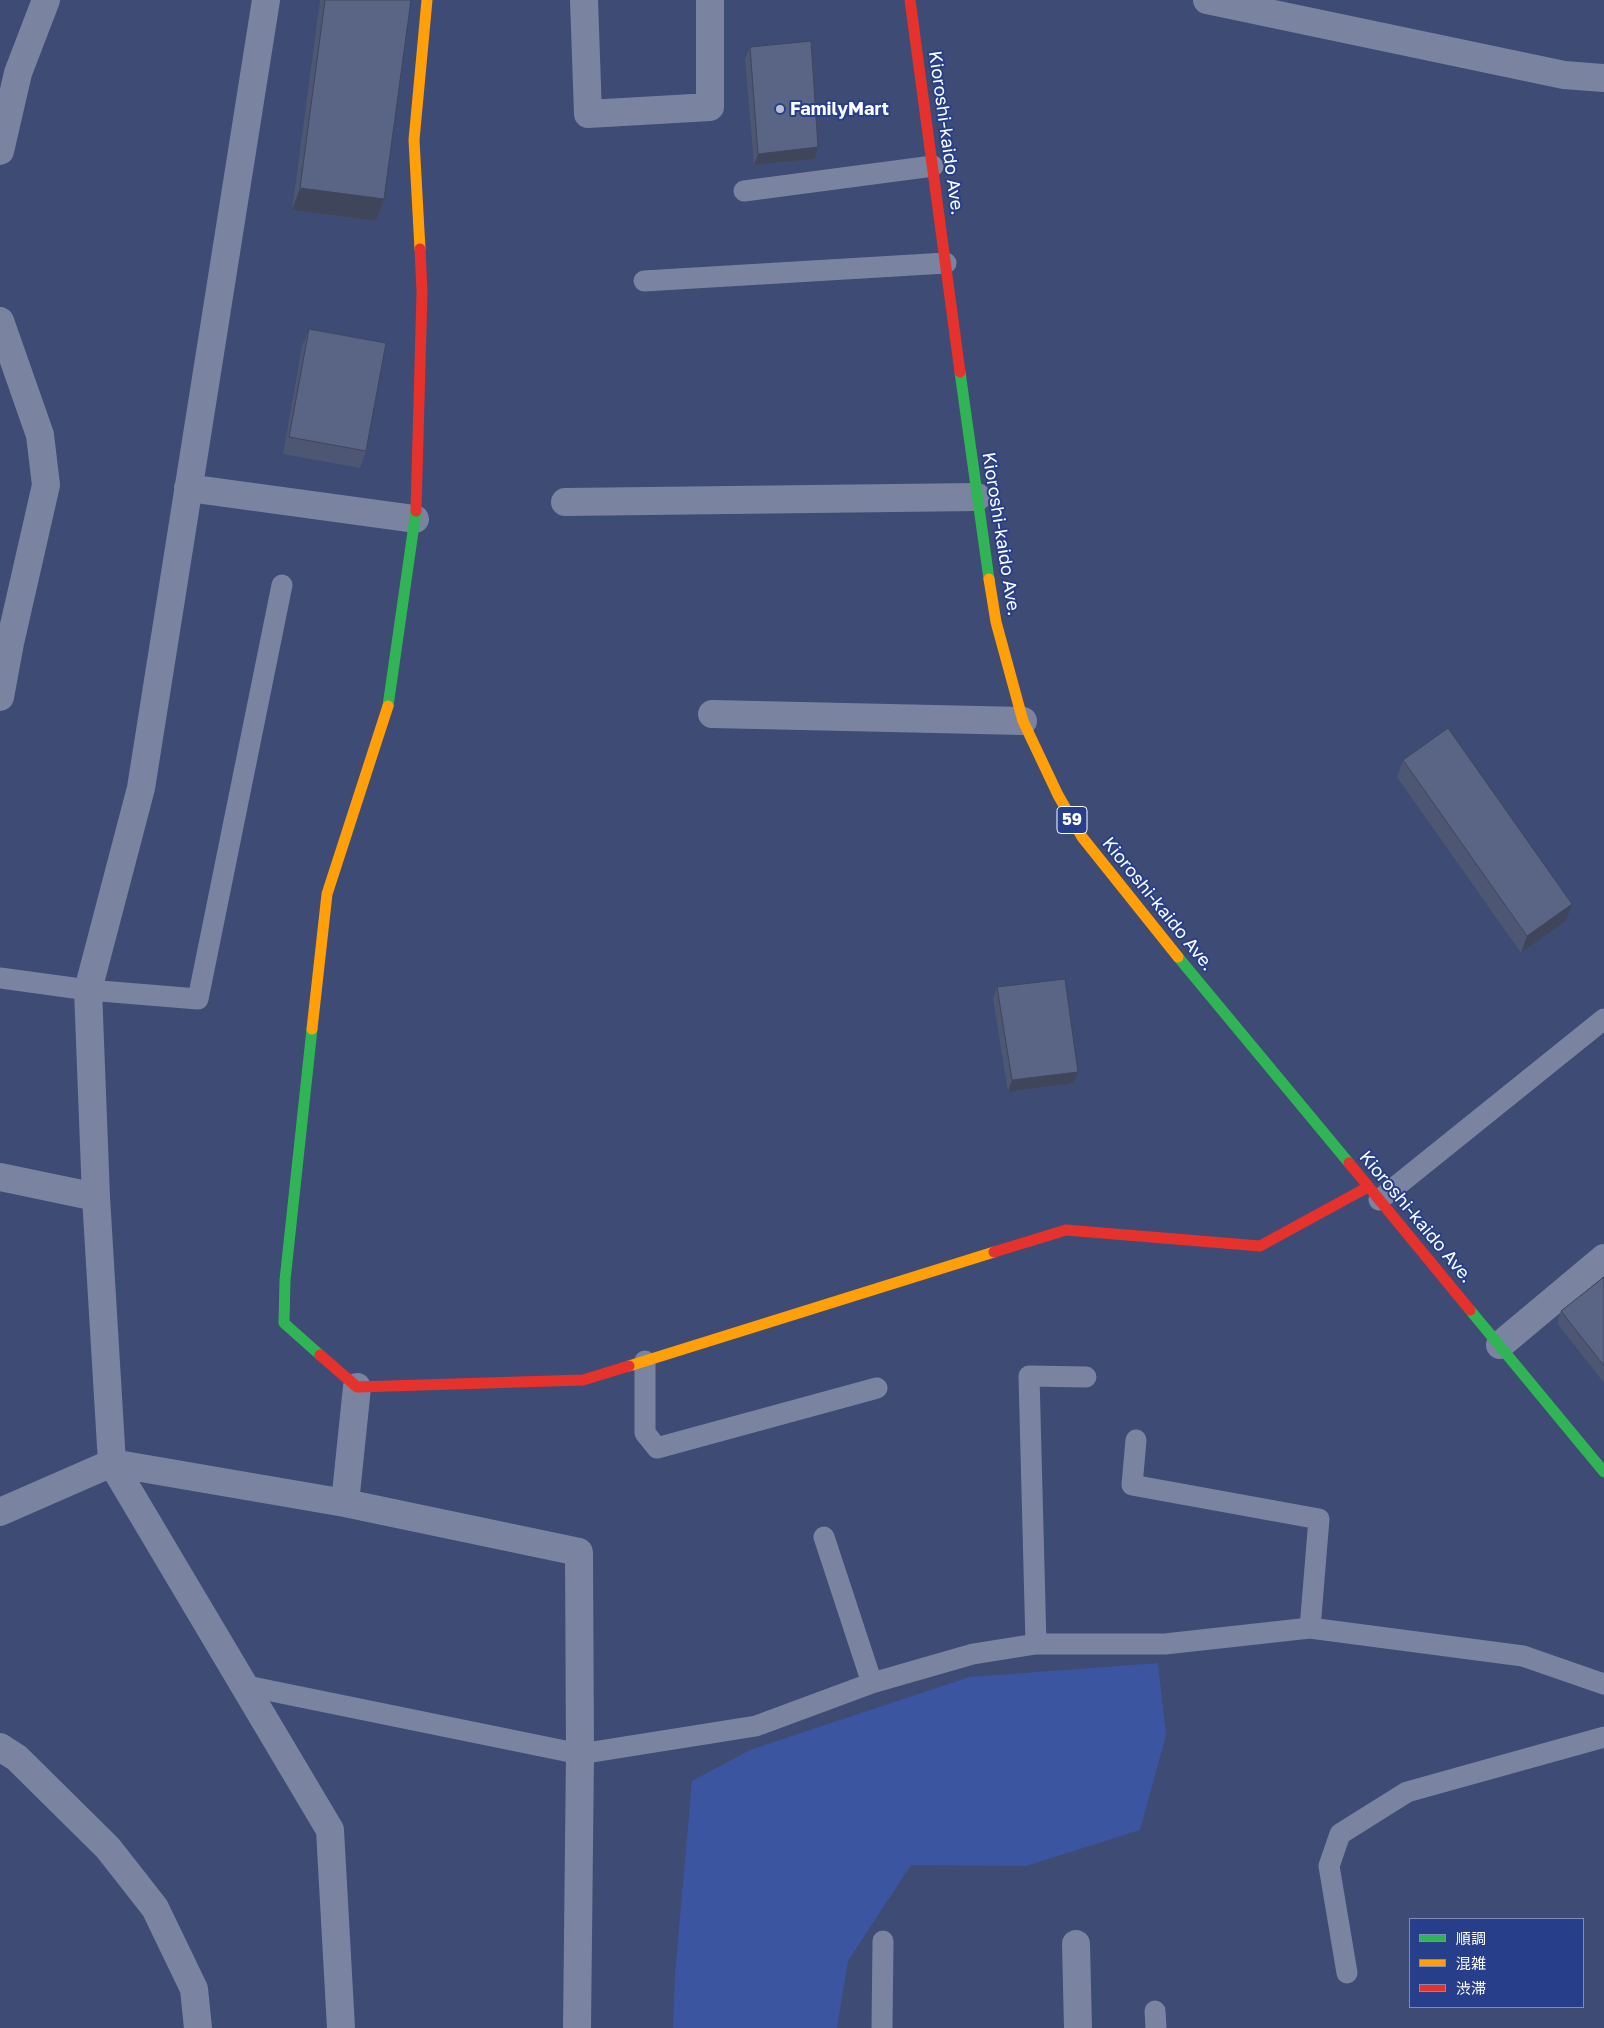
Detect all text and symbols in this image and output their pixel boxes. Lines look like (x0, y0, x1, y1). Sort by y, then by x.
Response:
street label: Kioroshi-kaido Ave. (924, 50, 968, 216)
place label: FamilyMart (790, 98, 889, 120)
marker: FamilyMart (774, 103, 786, 115)
street label: Kioroshi-kaido Ave. (977, 451, 1025, 617)
road number: 59 (1057, 806, 1087, 834)
street label: Kioroshi-kaido Ave. (1098, 833, 1218, 975)
street label: Kioroshi-kaido Ave. (1355, 1147, 1477, 1287)
legend (1409, 1918, 1584, 2008)
text: 順調 (1456, 1929, 1486, 1947)
text: 混雑 (1456, 1954, 1486, 1972)
text: 渋滞 (1456, 1979, 1486, 1997)

